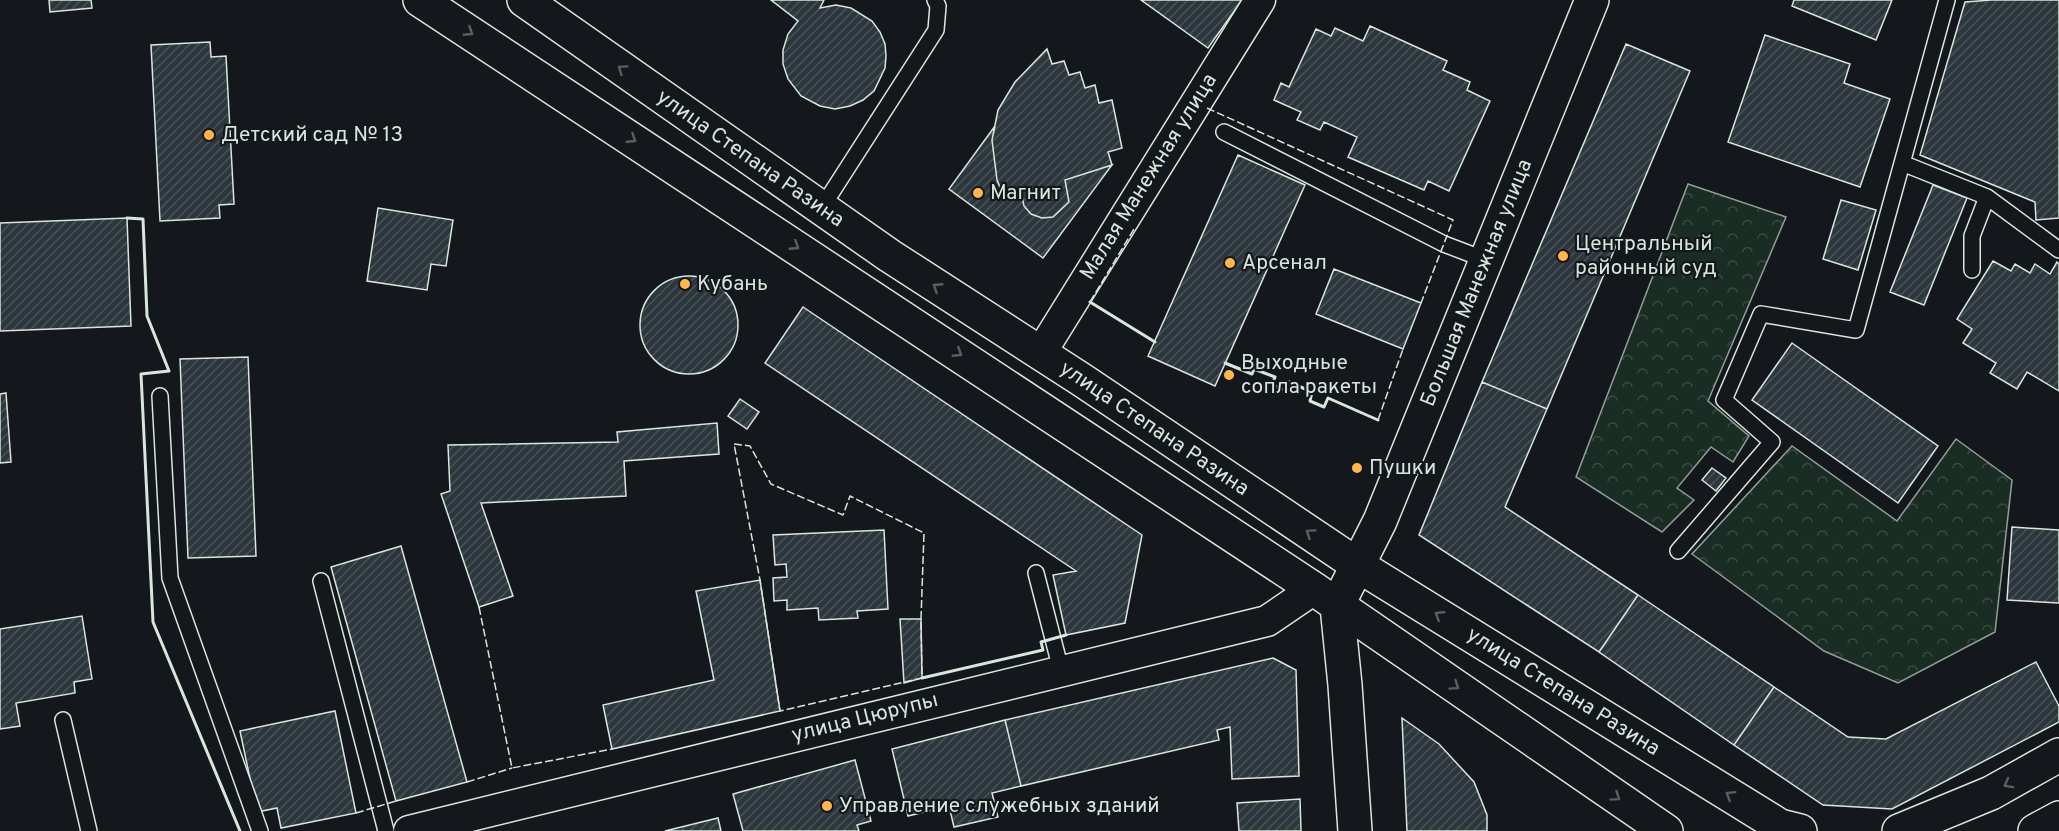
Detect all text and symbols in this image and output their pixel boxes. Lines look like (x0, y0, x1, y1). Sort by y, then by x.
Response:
one-way arrow (462, 25, 473, 36)
one-way arrow (617, 65, 628, 76)
street label: Малая Манежная улица (1074, 69, 1224, 285)
street label: улица Степана Разина (651, 84, 849, 234)
place label: Детский сад № 13 (221, 122, 403, 149)
marker: Детский сад № 13 (202, 128, 216, 142)
one-way arrow (625, 132, 636, 143)
street label: Большая Манежная улица (1415, 155, 1539, 411)
place label: Магнит (990, 180, 1061, 207)
marker: Магнит (971, 186, 985, 200)
place label: Центральный районный суд (1575, 231, 1717, 282)
one-way arrow (788, 239, 799, 250)
marker: Центральный районный суд (1556, 249, 1570, 263)
place label: Арсенал (1242, 250, 1327, 277)
marker: Арсенал (1223, 256, 1237, 270)
place label: Кубань (697, 271, 768, 298)
marker: Кубань (678, 277, 692, 291)
one-way arrow (933, 283, 944, 294)
one-way arrow (951, 346, 962, 357)
place label: Выходные сопла ракеты (1241, 350, 1377, 401)
street label: улица Степана Разина (1054, 355, 1254, 503)
marker: Выходные сопла ракеты (1222, 368, 1236, 382)
place label: Пушки (1369, 455, 1436, 482)
marker: Пушки (1350, 461, 1364, 475)
one-way arrow (1306, 530, 1317, 541)
one-way arrow (1435, 611, 1445, 623)
street label: улица Степана Разина (1461, 621, 1665, 763)
one-way arrow (1449, 679, 1460, 690)
street label: улица Цюрупы (789, 687, 941, 749)
one-way arrow (2004, 777, 2014, 788)
one-way arrow (1610, 789, 1620, 801)
one-way arrow (1726, 791, 1736, 803)
place label: Управление служебных зданий (839, 793, 1160, 820)
marker: Управление служебных зданий (820, 799, 834, 813)

